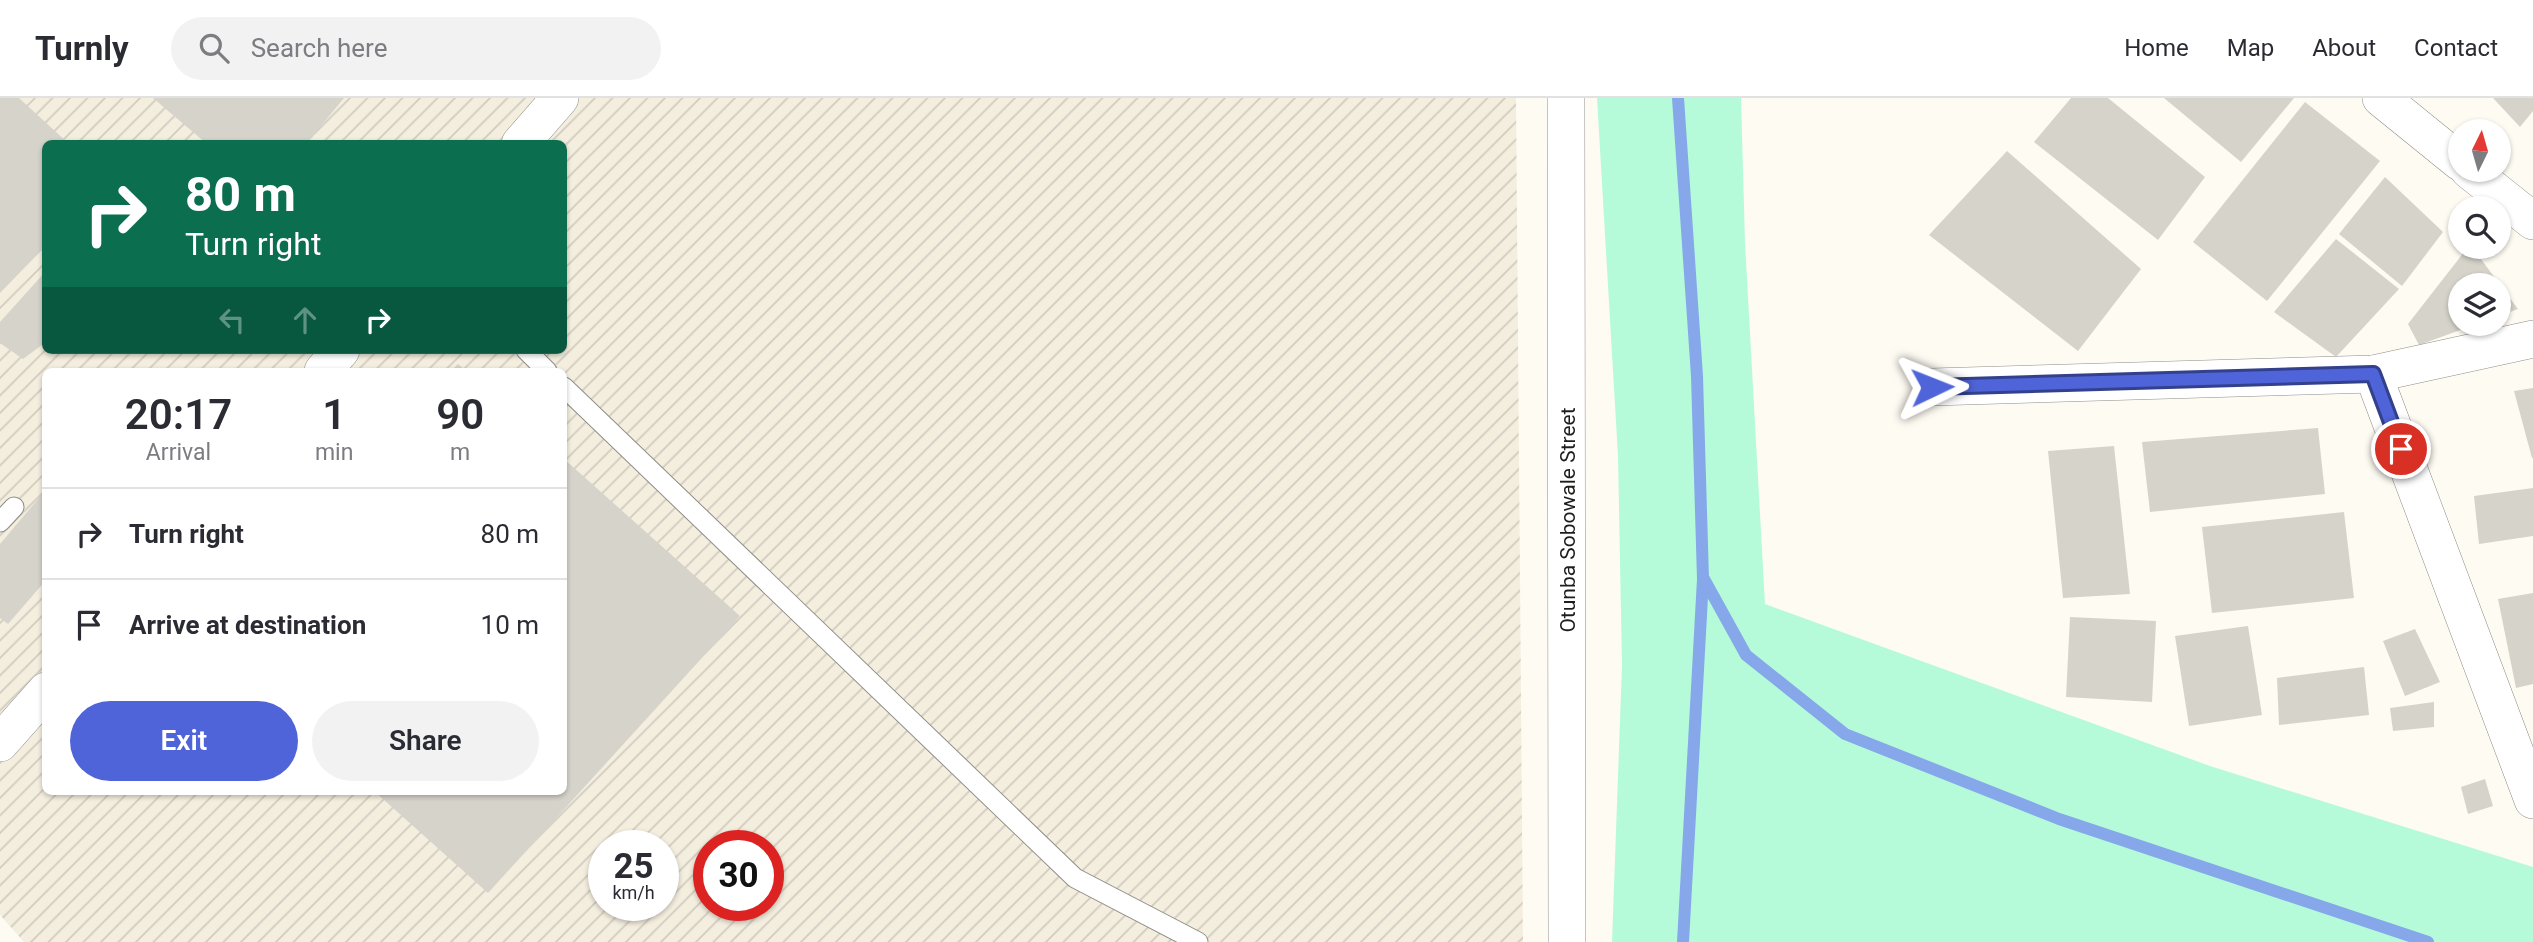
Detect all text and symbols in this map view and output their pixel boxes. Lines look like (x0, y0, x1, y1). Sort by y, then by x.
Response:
search box (171, 17, 661, 80)
text: Turnly (35, 29, 129, 68)
icon: search (195, 29, 233, 67)
text: Search here (251, 33, 387, 63)
text: Home (2124, 34, 2189, 62)
text: Map (2227, 34, 2274, 62)
text: About (2312, 34, 2376, 62)
text: Contact (2414, 34, 2498, 62)
north arrow (2448, 119, 2511, 182)
map controls (2448, 119, 2511, 336)
text: 80 m (185, 166, 296, 223)
icon: right (70, 168, 161, 259)
button: search (2448, 196, 2511, 259)
text: Turn right (185, 225, 321, 263)
button: layers (2448, 273, 2511, 336)
icon: left (213, 301, 251, 339)
icon: ahead (286, 301, 324, 339)
icon: right (359, 301, 397, 339)
position arrow (1895, 350, 1969, 424)
text: 20:17 (125, 390, 232, 439)
text: 1 (322, 390, 346, 439)
text: 90 (436, 390, 484, 439)
street label: Otunba Sobowale Street (1556, 407, 1580, 633)
pin (2371, 419, 2431, 479)
icon: arrive (2382, 430, 2420, 468)
text: Arrival (146, 439, 211, 466)
text: min (315, 439, 353, 466)
text: m (450, 439, 470, 466)
icon: right (70, 515, 108, 553)
text: Turn right (129, 519, 244, 549)
text: 80 m (481, 519, 539, 549)
icon: arrive (70, 606, 108, 644)
text: Arrive at destination (129, 610, 366, 640)
text: 10 m (481, 610, 539, 640)
button: Exit (70, 701, 298, 781)
button: Share (312, 701, 539, 781)
speed limit sign: 30 (693, 830, 784, 921)
text: 25 (613, 846, 654, 887)
text: km/h (612, 882, 655, 903)

